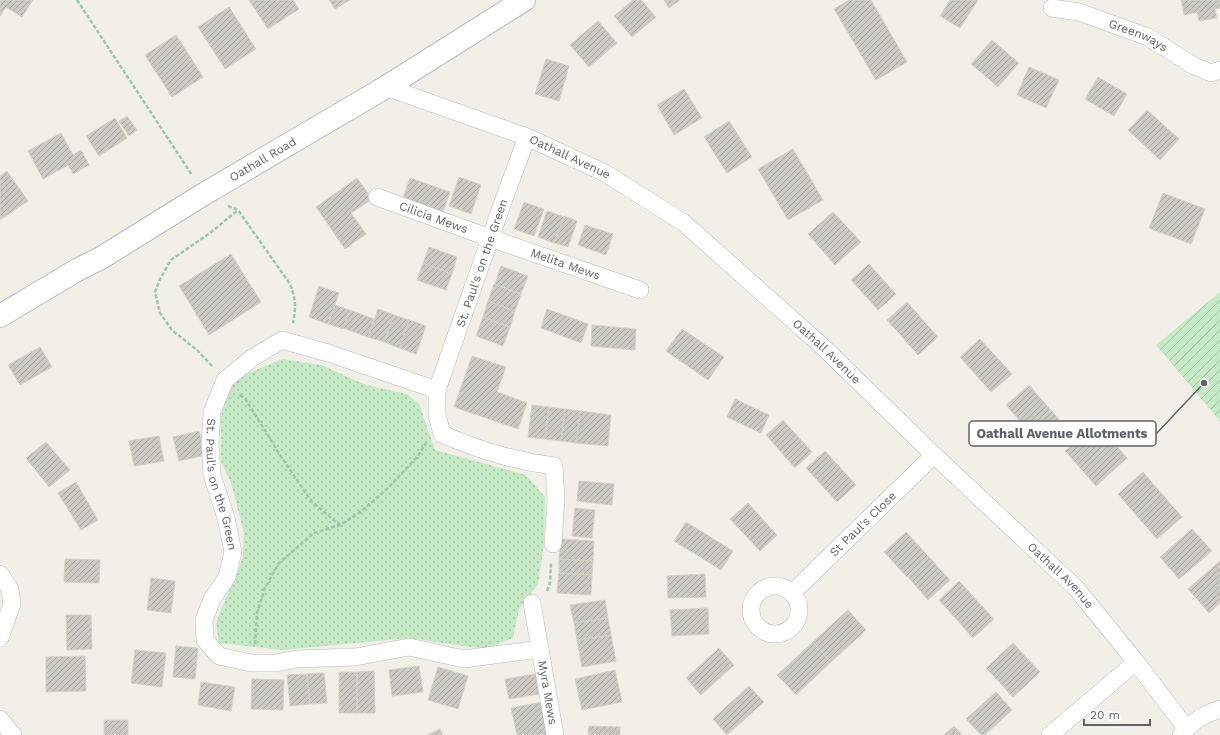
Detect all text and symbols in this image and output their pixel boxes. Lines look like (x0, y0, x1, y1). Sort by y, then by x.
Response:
street label: Greenways (1107, 16, 1170, 55)
street label: Oathall Avenue (527, 132, 613, 182)
street label: Oathall Road (227, 134, 299, 185)
street label: St. Paul's on the Green (453, 197, 511, 329)
street label: Cilicia Mews (397, 199, 470, 236)
street label: Melita Mews (529, 246, 602, 283)
street label: Oathall Avenue (790, 316, 864, 387)
street label: St. Paul's on the Green (203, 418, 239, 552)
callout: Oathall Avenue Allotments (969, 421, 1156, 446)
text: Oathall Avenue Allotments (977, 426, 1148, 441)
street label: St Paul's Close (827, 489, 899, 559)
street label: Oathall Avenue (1025, 539, 1097, 611)
street label: Myra Mews (535, 659, 560, 726)
scale bar (1084, 701, 1150, 727)
text: 20 m (1090, 708, 1120, 722)

